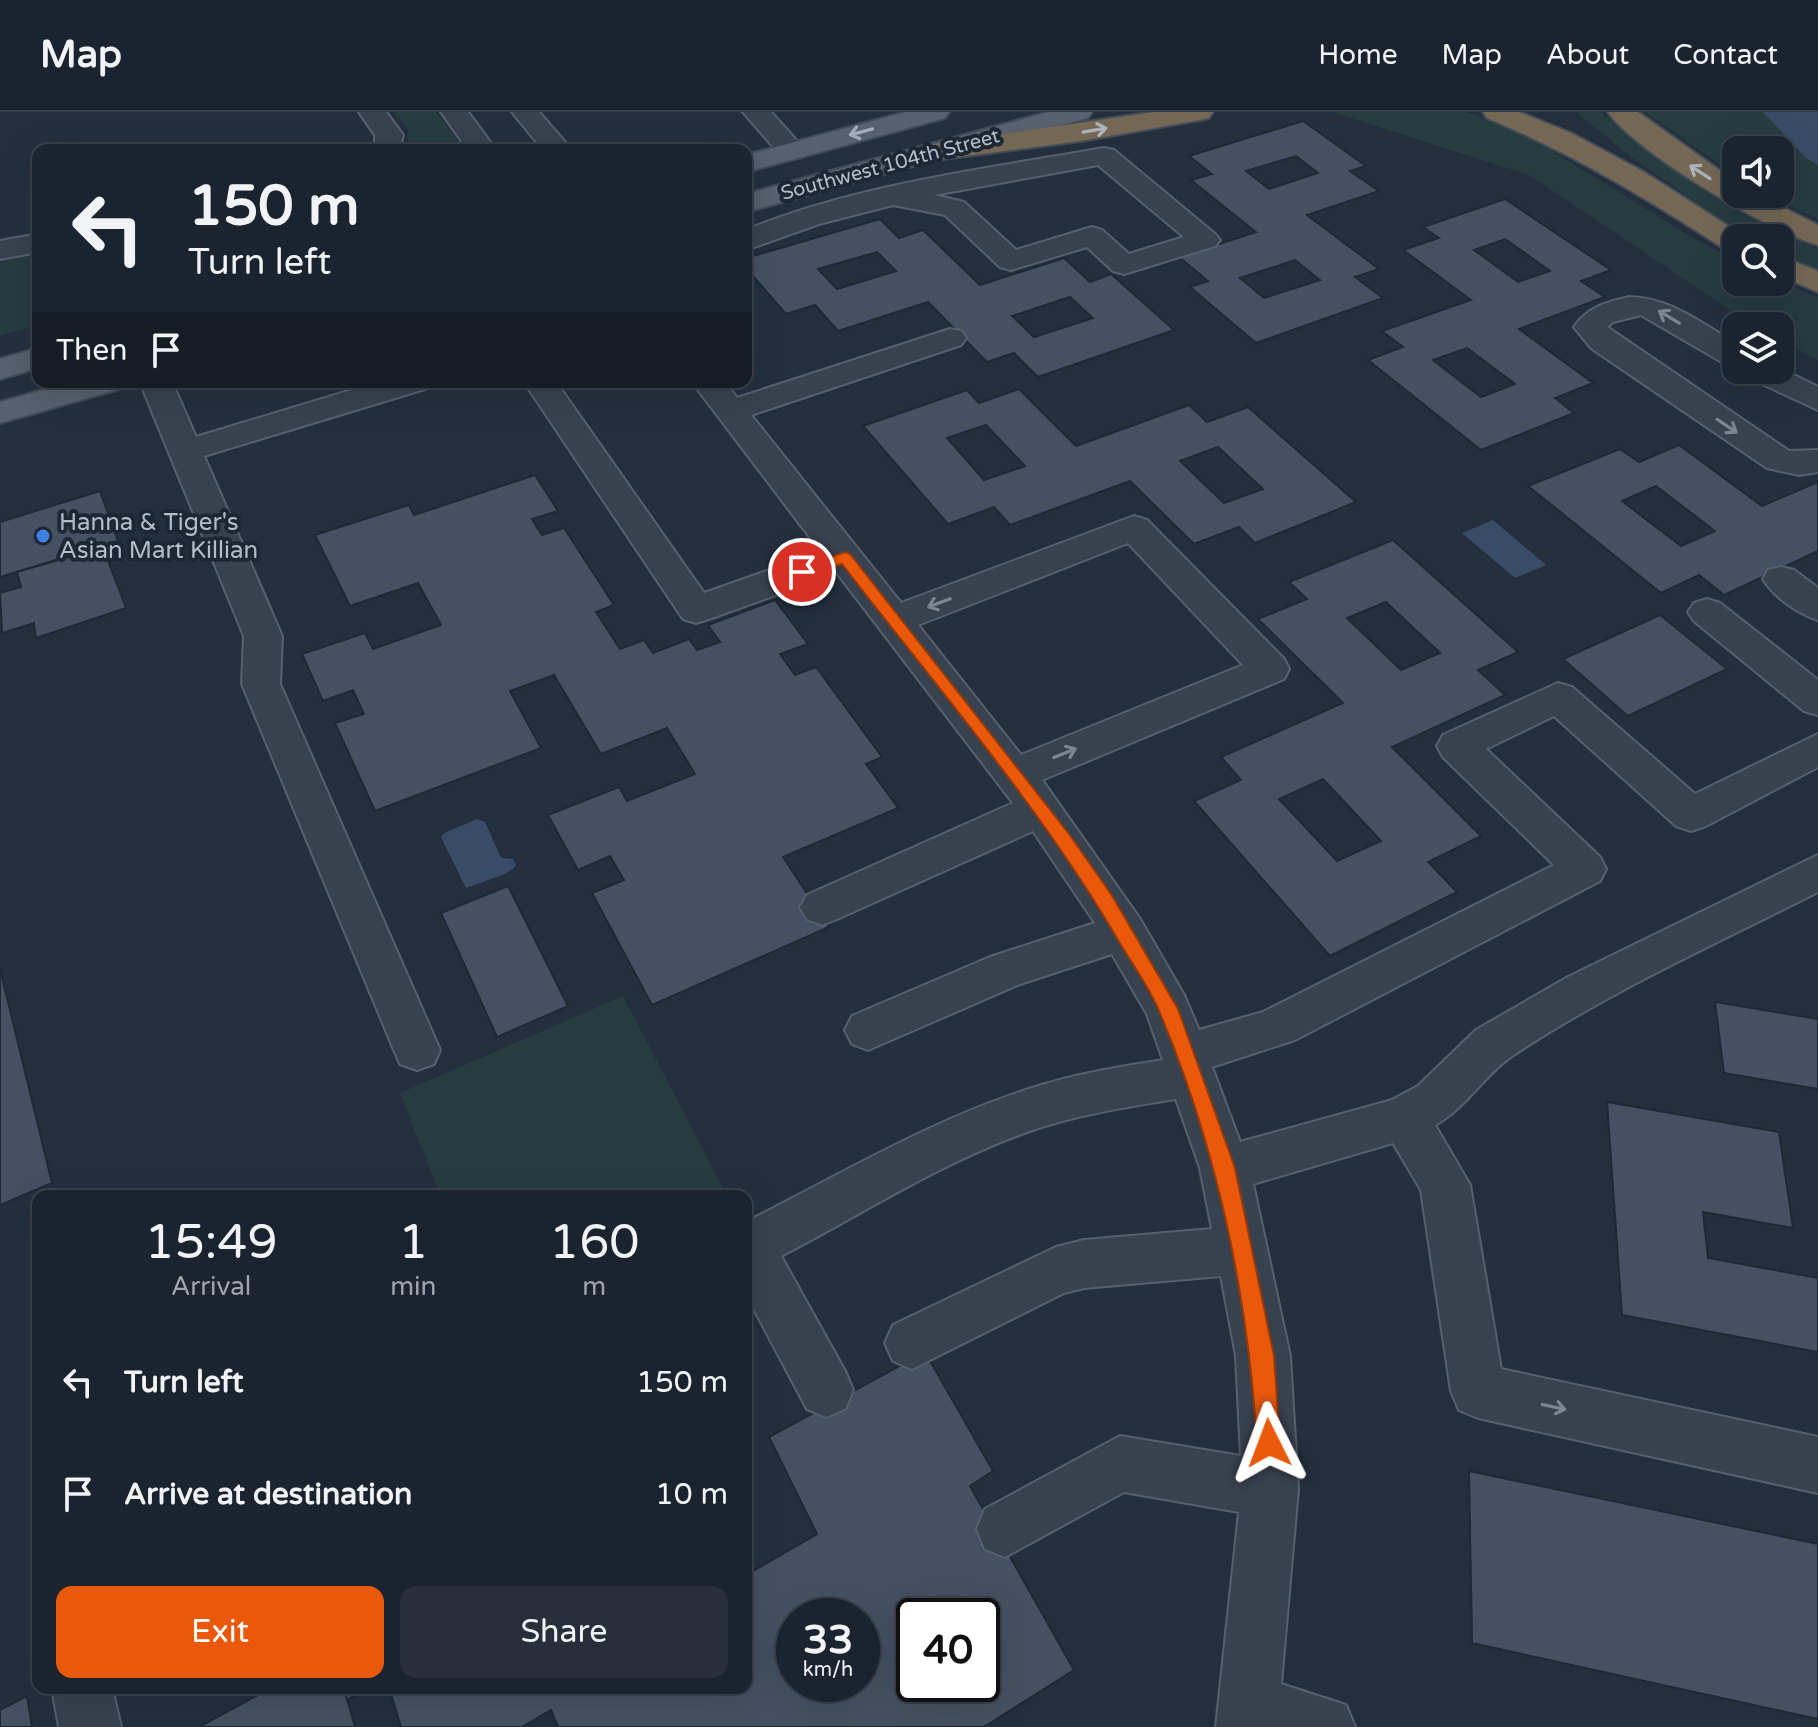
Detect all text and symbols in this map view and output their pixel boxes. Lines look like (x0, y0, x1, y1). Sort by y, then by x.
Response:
text: Map (40, 32, 122, 78)
text: Home (1318, 38, 1398, 72)
text: Map (1442, 38, 1502, 72)
text: About (1546, 38, 1629, 72)
text: Contact (1673, 38, 1778, 72)
one-way arrow (1082, 122, 1108, 137)
street label: Southwest 104th Street (778, 124, 1003, 206)
one-way arrow (848, 126, 874, 141)
map controls (1722, 136, 1794, 384)
button: sound (1722, 136, 1794, 208)
one-way arrow (1689, 164, 1712, 180)
text: 150 m (188, 173, 359, 240)
icon: left (56, 176, 160, 280)
button: search (1722, 224, 1794, 296)
text: Turn left (188, 241, 331, 284)
one-way arrow (1658, 309, 1681, 325)
button: layers (1722, 312, 1794, 384)
icon: arrive (144, 328, 188, 372)
text: Then (56, 332, 128, 369)
one-way arrow (1715, 419, 1738, 435)
place label: Hanna & Tiger's Asian Mart Killian (59, 508, 258, 565)
marker: Hanna & Tiger's Asian Mart Killian (34, 527, 52, 545)
pin (768, 538, 836, 606)
icon: arrive (780, 550, 824, 594)
one-way arrow (927, 597, 952, 611)
one-way arrow (1052, 745, 1077, 760)
text: 15:49 (145, 1214, 278, 1272)
text: 1 (398, 1214, 428, 1272)
text: 160 (549, 1214, 639, 1272)
text: Arrival (171, 1271, 251, 1302)
text: min (390, 1271, 436, 1302)
text: m (582, 1271, 606, 1302)
icon: left (56, 1360, 100, 1404)
text: Turn left (124, 1364, 243, 1401)
text: 150 m (636, 1364, 728, 1401)
one-way arrow (1541, 1400, 1566, 1415)
position arrow (1227, 1401, 1311, 1485)
icon: arrive (56, 1472, 100, 1516)
text: Arrive at destination (124, 1476, 412, 1513)
text: 10 m (655, 1476, 728, 1513)
button: Exit (56, 1586, 384, 1678)
button: Share (400, 1586, 728, 1678)
speed limit sign: 40 (896, 1598, 1000, 1702)
text: 33 (803, 1616, 853, 1664)
text: km/h (803, 1658, 853, 1682)

